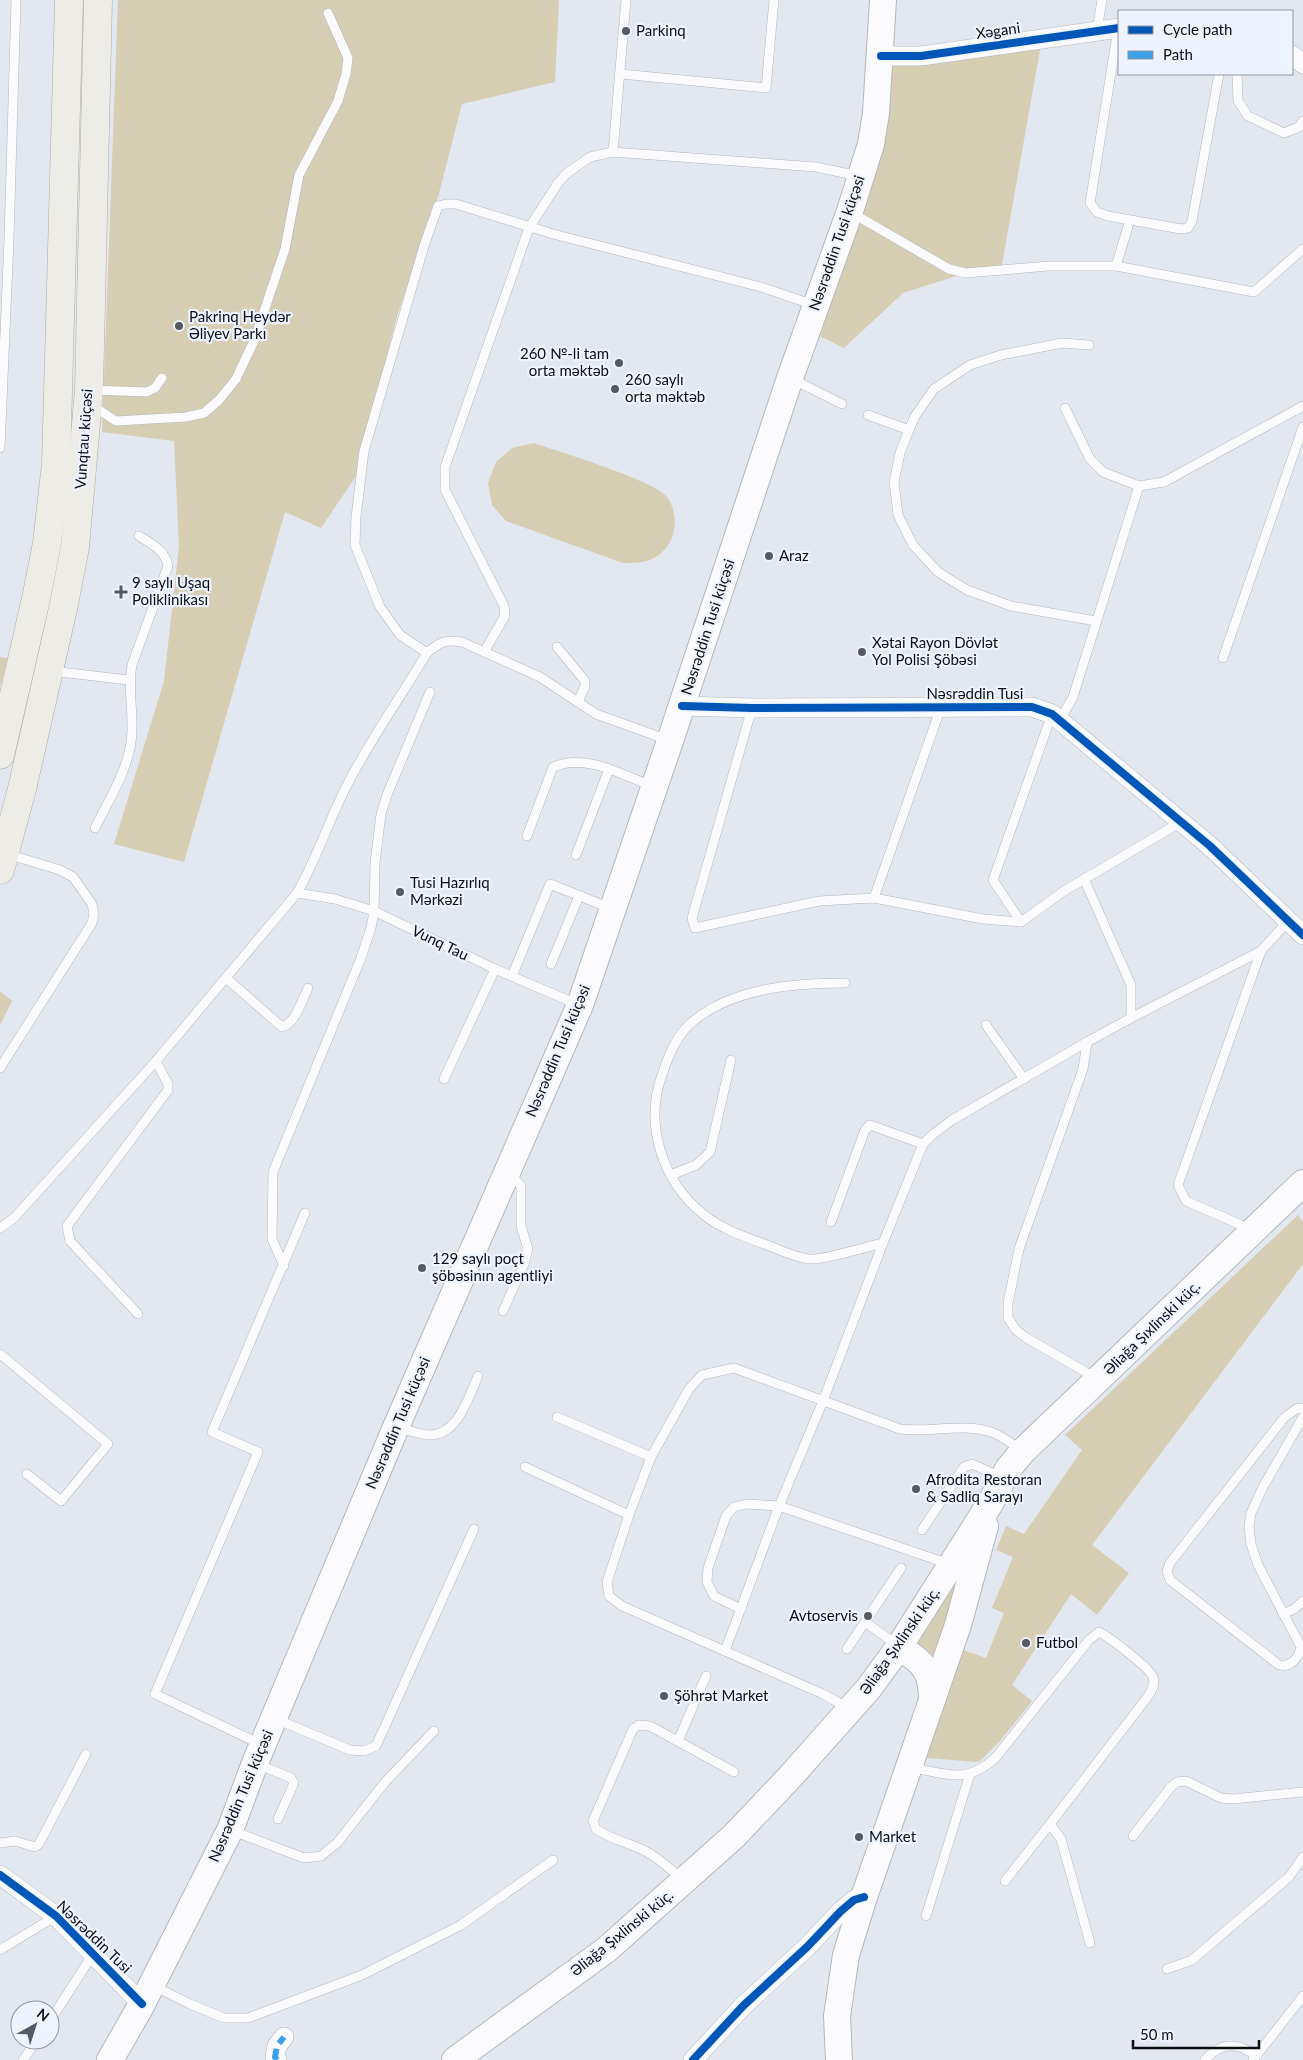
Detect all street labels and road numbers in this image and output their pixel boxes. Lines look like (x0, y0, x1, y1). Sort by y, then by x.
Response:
street label: Xəgani (975, 18, 1021, 42)
street label: Nəsrəddin Tusi küçəsi (804, 173, 868, 313)
street label: Vunqtau küçəsi (71, 388, 95, 490)
street label: Nəsrəddin Tusi küçəsi (677, 556, 738, 697)
street label: Nəsrəddin Tusi (927, 684, 1023, 702)
street label: Vunq Tau (409, 921, 472, 964)
street label: Nəsrəddin Tusi küçəsi (521, 982, 593, 1119)
street label: Əliağa Şıxlinski küç. (1099, 1277, 1203, 1378)
street label: Nəsrəddin Tusi küçəsi (361, 1354, 433, 1491)
street label: Əliağa Şıxlinski küç. (855, 1583, 943, 1698)
street label: Nəsrəddin Tusi küçəsi (204, 1727, 276, 1864)
street label: Əliağa Şıxlinski küç. (566, 1885, 676, 1979)
street label: Nəsrəddin Tusi (54, 1896, 136, 1976)

